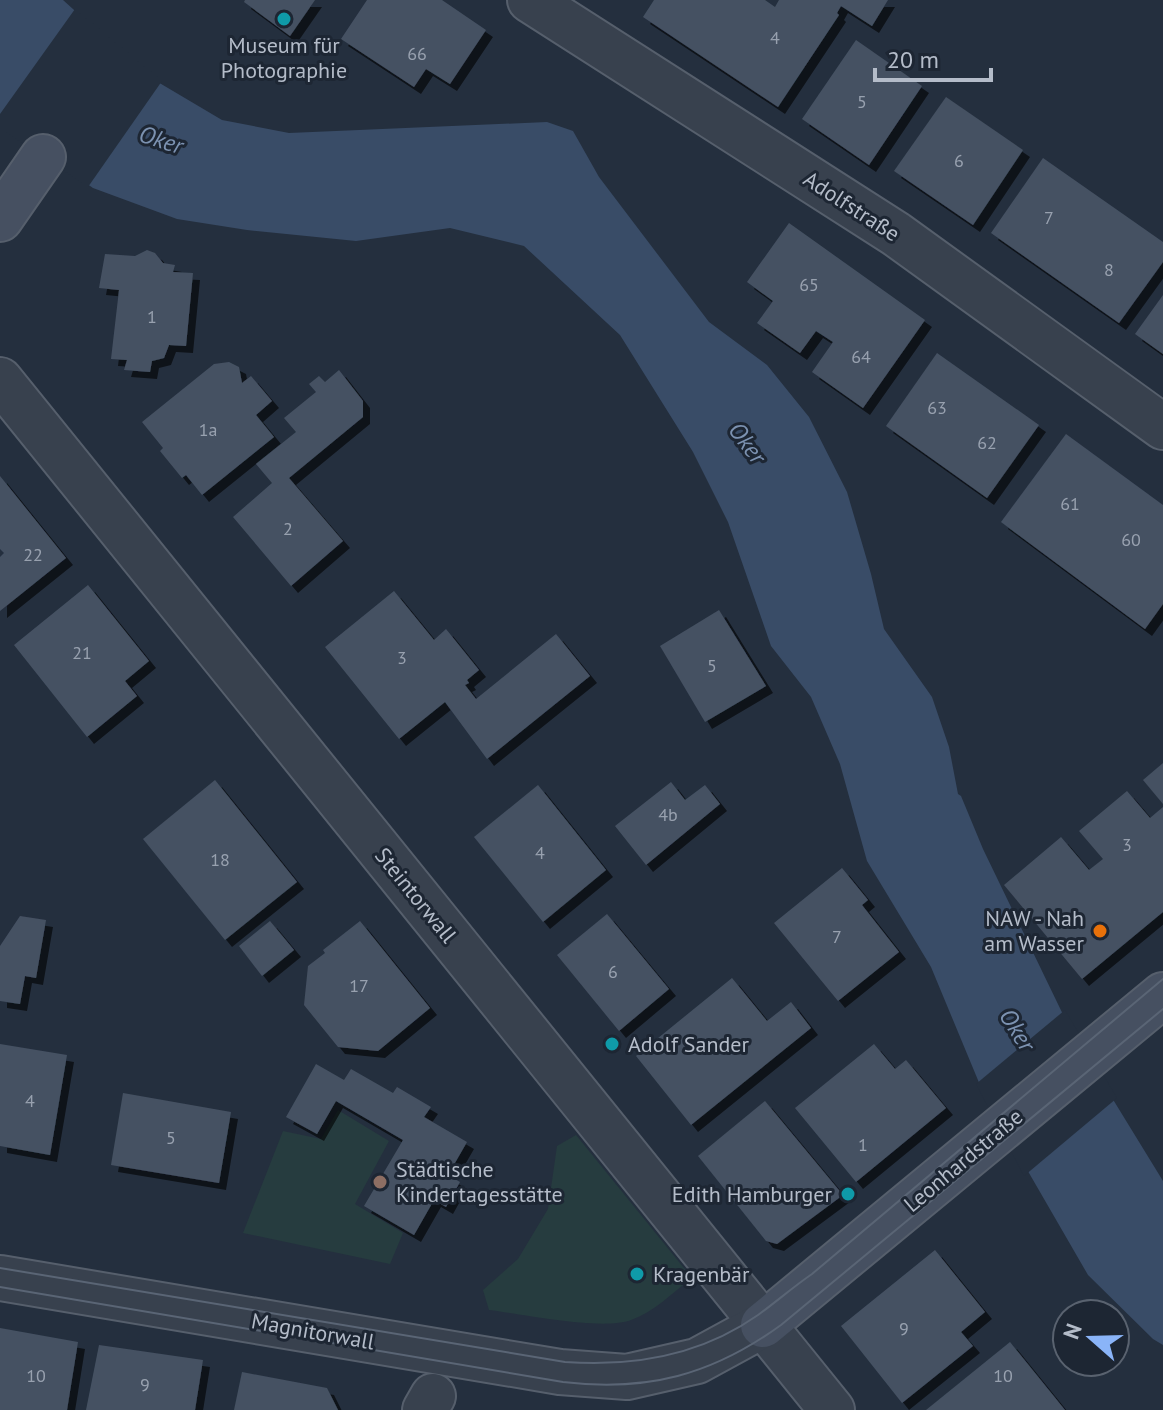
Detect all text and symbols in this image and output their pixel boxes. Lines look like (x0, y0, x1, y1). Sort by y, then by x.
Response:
marker: Museum für Photographie (275, 10, 293, 28)
house number: 4 (770, 26, 780, 49)
place label: Museum für Photographie (221, 31, 347, 84)
scale bar (875, 32, 991, 82)
house number: 66 (407, 42, 427, 65)
text: 20 m (887, 44, 939, 75)
house number: 5 (857, 90, 867, 113)
water label: Oker (135, 118, 189, 162)
house number: 6 (954, 149, 964, 172)
street label: Adolfstraße (799, 165, 905, 247)
house number: 7 (1044, 206, 1054, 229)
house number: 8 (1104, 258, 1114, 281)
house number: 65 (799, 273, 819, 296)
house number: 1 (147, 305, 157, 328)
house number: 64 (851, 345, 871, 368)
house number: 63 (927, 396, 947, 419)
water label: Oker (722, 415, 775, 472)
house number: 1a (199, 418, 217, 441)
house number: 62 (977, 431, 997, 454)
house number: 61 (1060, 492, 1080, 515)
house number: 2 (283, 517, 293, 540)
house number: 60 (1121, 528, 1141, 551)
house number: 22 (23, 543, 43, 566)
house number: 21 (72, 641, 92, 664)
house number: 3 (397, 646, 407, 669)
house number: 5 (707, 654, 717, 677)
house number: 4b (658, 803, 678, 826)
house number: 3 (1122, 833, 1132, 856)
house number: 4 (535, 841, 545, 864)
street label: Steintorwall (369, 842, 463, 949)
house number: 18 (210, 848, 230, 871)
place label: NAW - Nah am Wasser (984, 904, 1085, 957)
marker: NAW - Nah am Wasser (1091, 922, 1109, 940)
house number: 7 (832, 925, 842, 948)
house number: 6 (608, 960, 618, 983)
house number: 17 (349, 974, 369, 997)
water label: Oker (992, 1003, 1044, 1059)
place label: Adolf Sander (628, 1030, 749, 1058)
marker: Adolf Sander (603, 1035, 621, 1053)
house number: 4 (25, 1089, 35, 1112)
street label: Leonhardstraße (898, 1102, 1028, 1218)
house number: 5 (166, 1126, 176, 1149)
house number: 1 (858, 1133, 868, 1156)
place label: Städtische Kindertagesstätte (396, 1155, 563, 1208)
marker: Städtische Kindertagesstätte (371, 1173, 389, 1191)
place label: Edith Hamburger (672, 1180, 833, 1208)
marker: Edith Hamburger (839, 1185, 857, 1203)
place label: Kragenbär (653, 1260, 750, 1288)
marker: Kragenbär (628, 1265, 646, 1283)
north arrow (1051, 1298, 1131, 1378)
street label: Magnitorwall (249, 1306, 377, 1356)
house number: 9 (899, 1317, 909, 1340)
text: N (1057, 1320, 1088, 1343)
house number: 10 (26, 1364, 46, 1387)
house number: 10 (993, 1364, 1013, 1387)
house number: 9 (140, 1373, 150, 1396)

